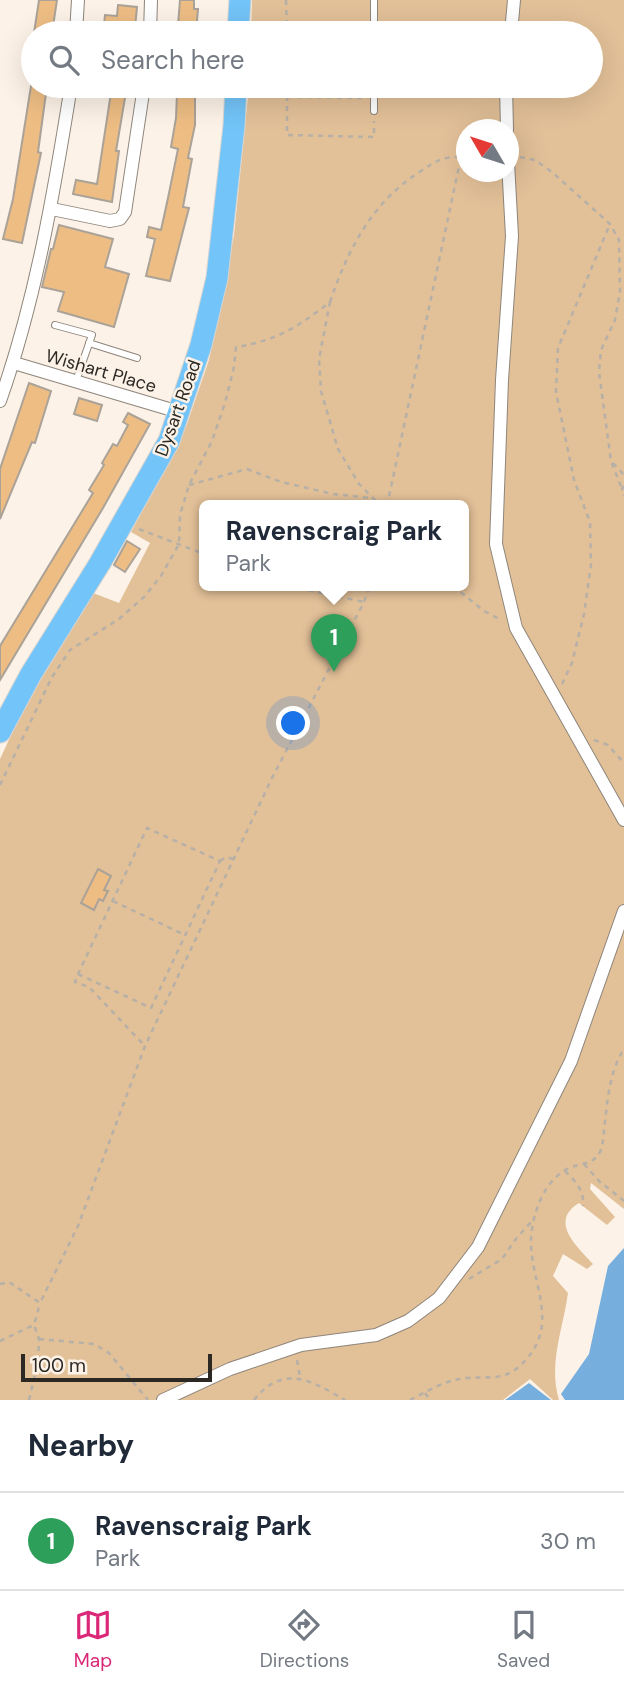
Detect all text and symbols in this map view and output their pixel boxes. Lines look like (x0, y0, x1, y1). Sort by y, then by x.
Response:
search box (21, 21, 603, 98)
icon: search (45, 41, 83, 79)
text: Search here (101, 43, 244, 77)
north arrow (456, 119, 519, 182)
street label: Wishart Place (43, 344, 159, 398)
street label: Dysart Road (149, 356, 207, 460)
popup (199, 500, 469, 591)
text: Ravenscraig Park (226, 514, 442, 548)
text: Park (226, 548, 271, 578)
pin: 1 (311, 614, 357, 672)
your location (276, 706, 310, 740)
scale bar (21, 1351, 212, 1383)
text: 100 m (32, 1353, 86, 1378)
text: Nearby (28, 1426, 134, 1465)
text: Ravenscraig Park (95, 1509, 312, 1543)
text: 1 (47, 1526, 55, 1556)
text: 30 m (540, 1526, 596, 1556)
text: Park (95, 1543, 140, 1573)
tab: Map (74, 1606, 112, 1673)
tab: Directions (260, 1606, 349, 1673)
tab: Saved (497, 1606, 550, 1673)

